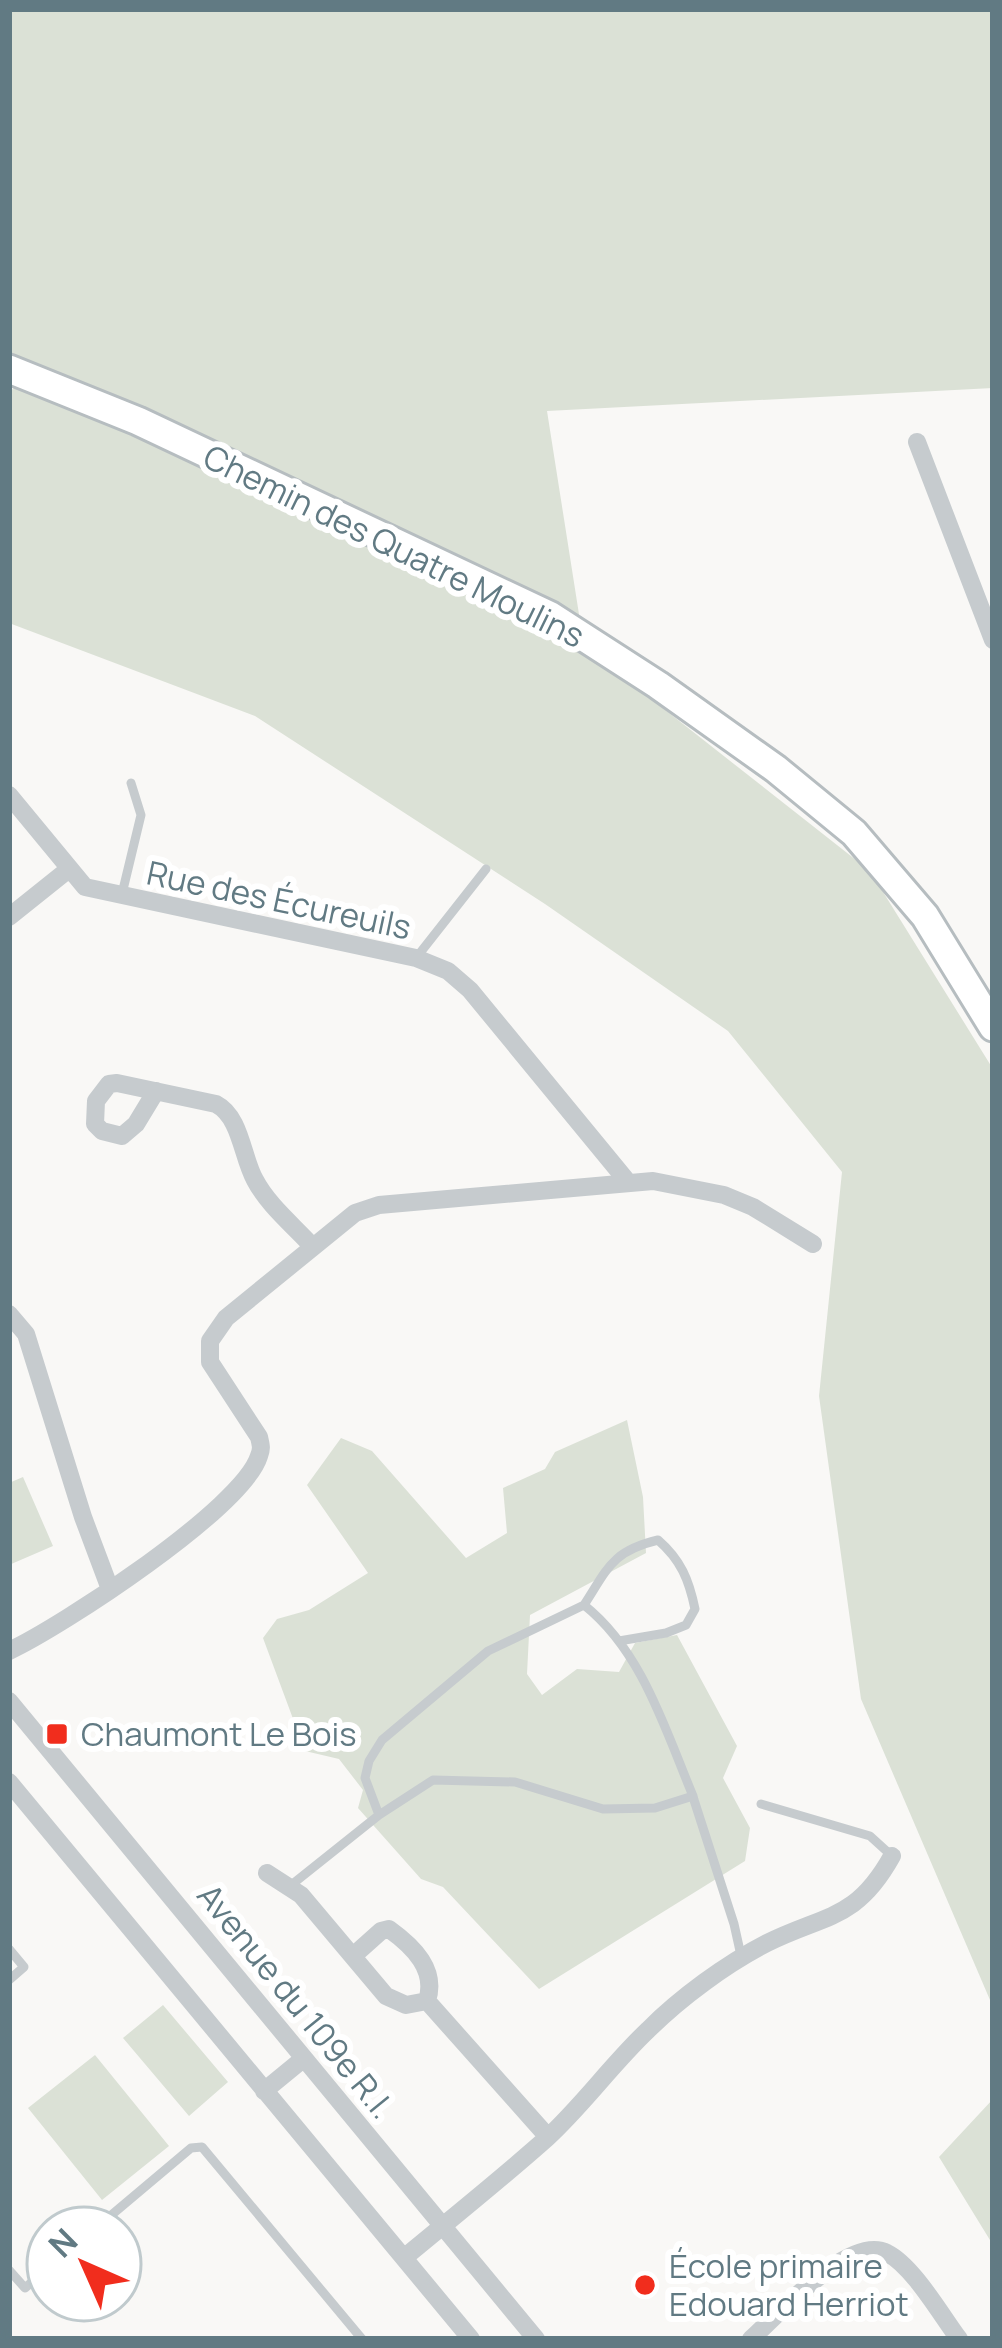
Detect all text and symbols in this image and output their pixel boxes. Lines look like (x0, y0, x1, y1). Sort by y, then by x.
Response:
street label: Chemin des Quatre Moulins (196, 434, 592, 657)
street label: Rue des Écureuils (143, 850, 415, 949)
place label: Chaumont Le Bois (81, 1711, 356, 1756)
marker: Chaumont Le Bois (44, 1721, 70, 1747)
street label: Avenue du 109e R.I. (188, 1874, 405, 2128)
north arrow (24, 2204, 144, 2324)
text: N (38, 2218, 87, 2267)
place label: École primaire Edouard Herriot (669, 2243, 909, 2326)
marker: École primaire Edouard Herriot (632, 2272, 658, 2298)

